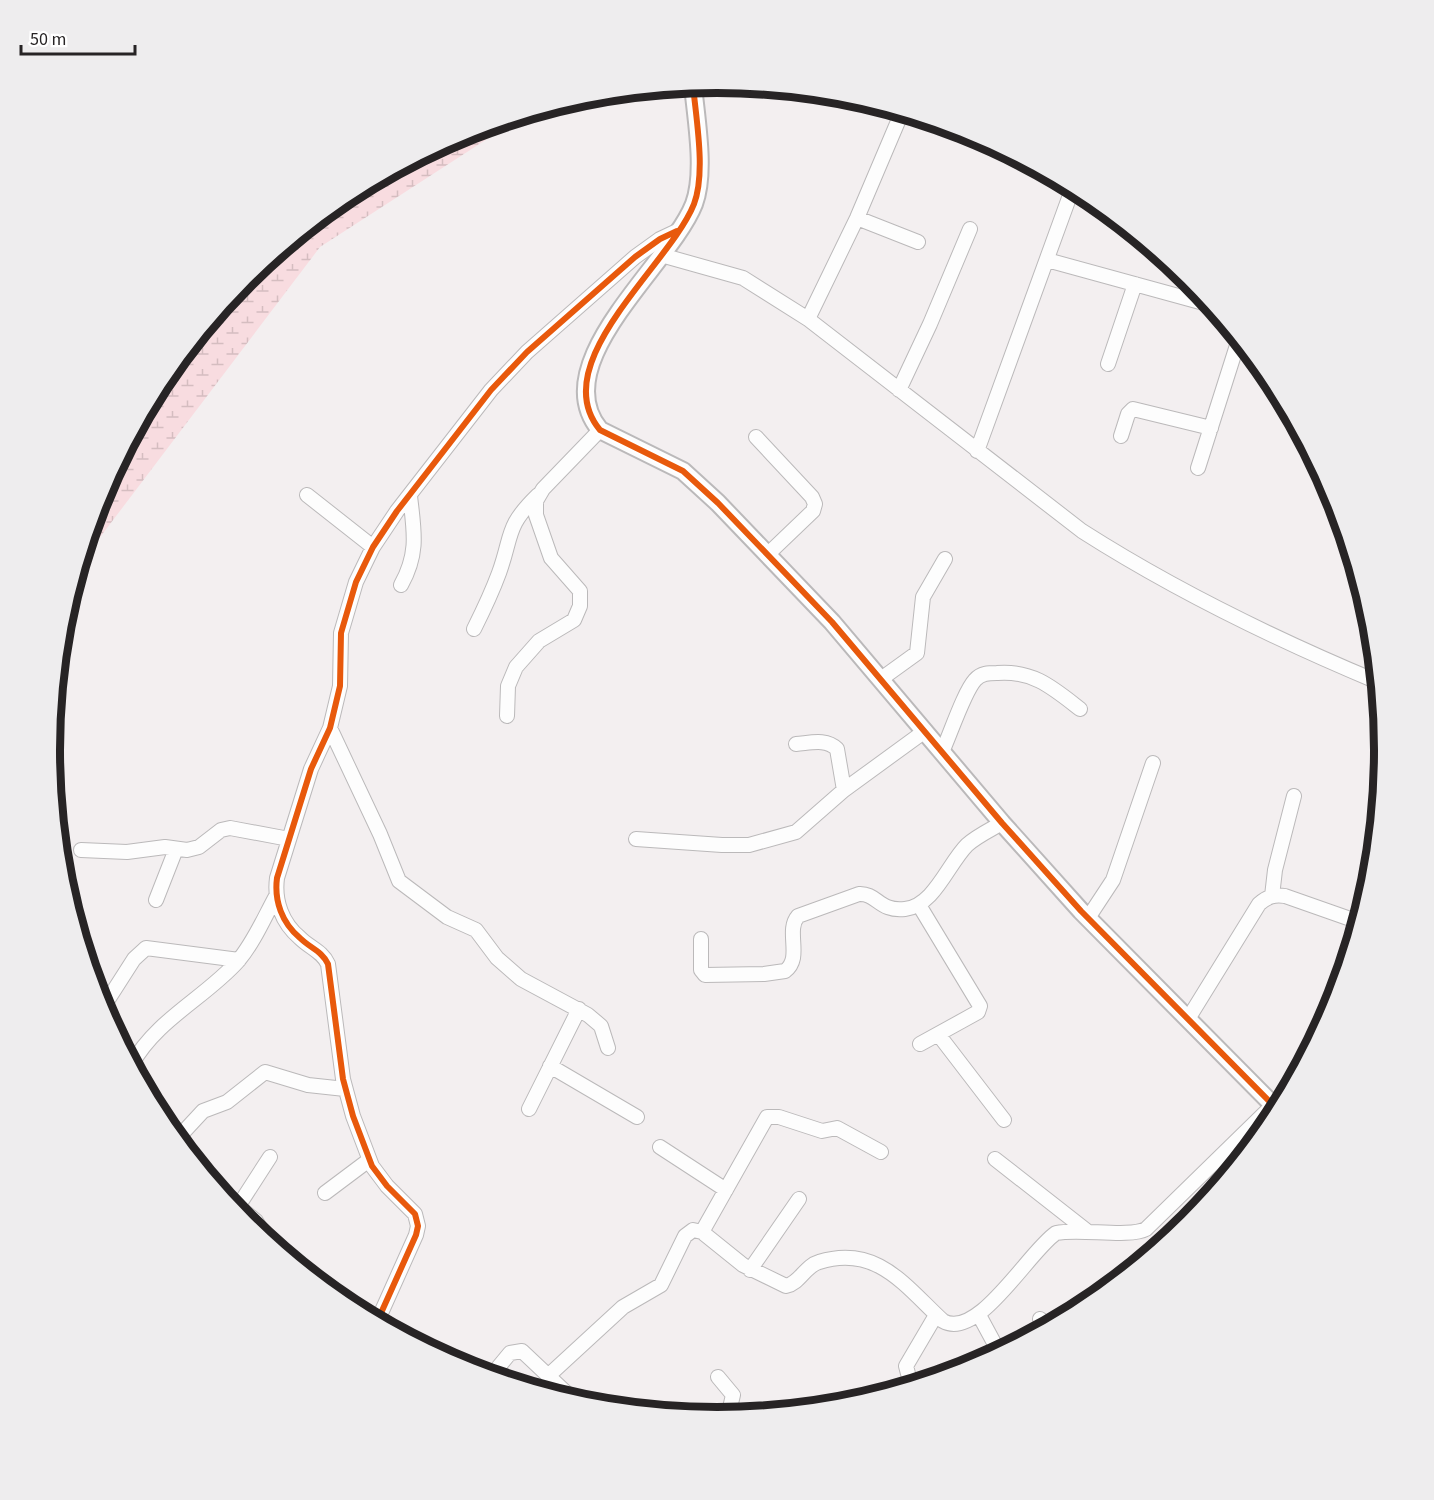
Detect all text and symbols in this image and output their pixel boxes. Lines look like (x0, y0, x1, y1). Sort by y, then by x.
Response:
scale bar (21, 18, 135, 56)
text: 50 m (30, 27, 66, 52)

